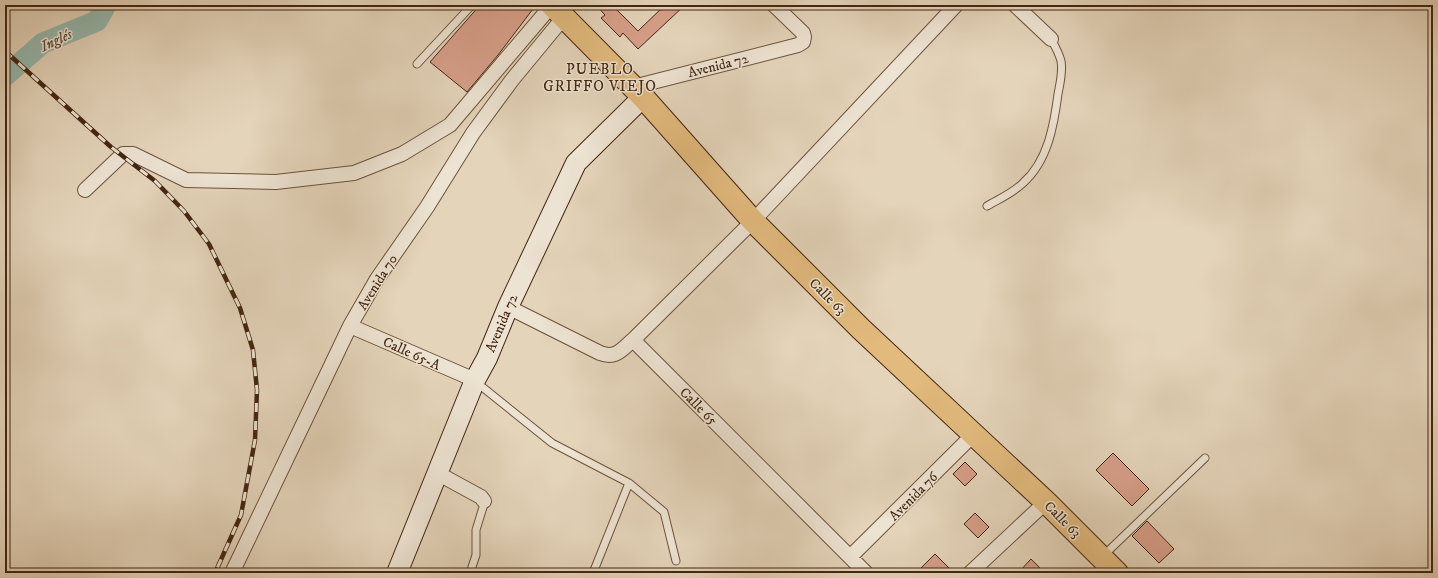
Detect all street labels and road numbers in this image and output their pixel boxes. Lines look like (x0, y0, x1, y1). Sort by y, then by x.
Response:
street label: Avenida 72 (686, 50, 750, 82)
street label: Avenida 70 (354, 251, 402, 314)
street label: Calle 63 (805, 274, 850, 319)
street label: Avenida 72 (482, 291, 522, 355)
street label: Calle 65-A (380, 333, 444, 375)
street label: Calle 65 (675, 384, 721, 430)
street label: Avenida 76 (885, 468, 943, 525)
street label: Calle 63 (1040, 497, 1085, 542)

